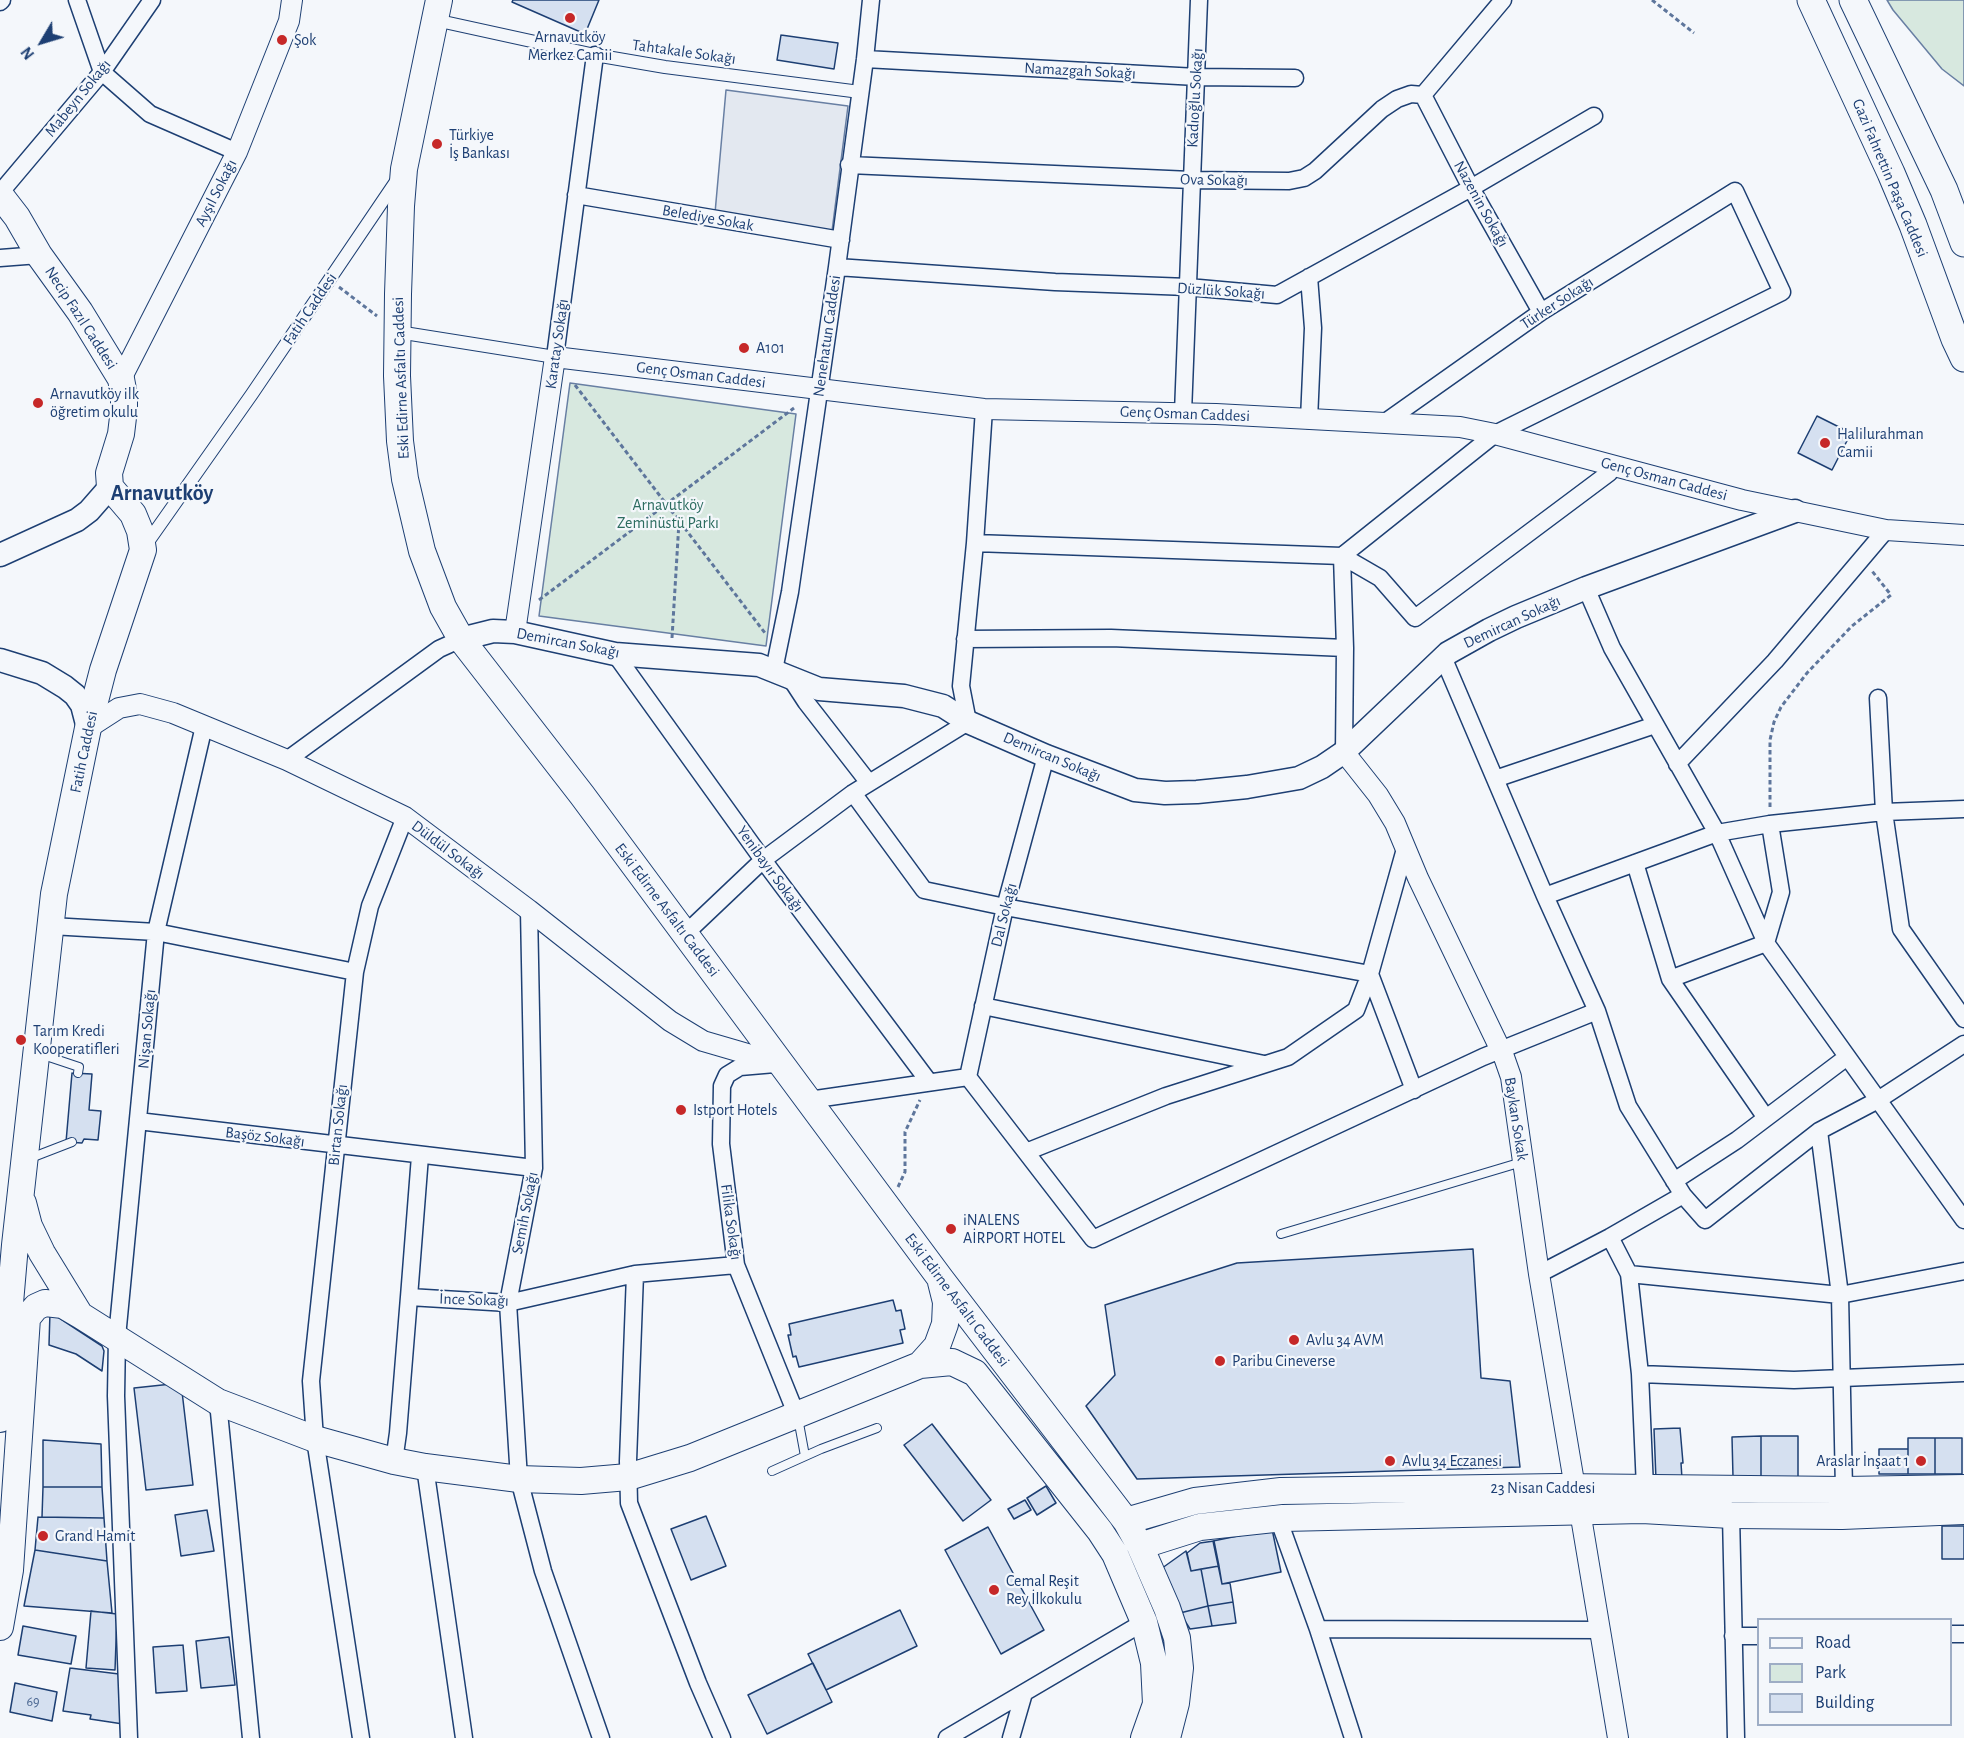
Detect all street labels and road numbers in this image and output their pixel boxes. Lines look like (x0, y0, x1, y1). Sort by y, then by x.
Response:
street label: Tahtakale Sokağı (631, 35, 737, 69)
street label: Kadıoğlu Sokağı (1183, 48, 1207, 148)
street label: Mabeyn Sokağı (41, 55, 115, 141)
street label: Namazgah Sokağı (1024, 58, 1136, 84)
street label: Gazi Fahrettin Paşa Caddesi (1848, 96, 1932, 260)
street label: Ayşıl Sokağı (191, 156, 241, 230)
street label: Nazenin Sokağı (1449, 157, 1513, 251)
street label: Ova Sokağı (1180, 170, 1248, 190)
street label: Belediye Sokak (661, 201, 755, 235)
street label: Necip Fazıl Caddesi (40, 263, 122, 373)
street label: Fatih Caddesi (279, 269, 341, 349)
street label: Türker Sokağı (1517, 272, 1597, 334)
street label: Nenehatun Caddesi (809, 274, 845, 398)
street label: Düzlük Sokağı (1176, 278, 1266, 304)
street label: Eski Edirne Asfaltı Caddesi (389, 296, 413, 460)
street label: Karatay Sokağı (541, 298, 573, 390)
street label: Genç Osman Caddesi (635, 358, 767, 392)
street label: Genç Osman Caddesi (1120, 402, 1250, 426)
street label: Genç Osman Caddesi (1599, 453, 1729, 505)
street label: Demircan Sokağı (1460, 591, 1564, 653)
street label: Demircan Sokağı (515, 624, 621, 662)
street label: Fatih Caddesi (66, 709, 102, 795)
street label: Demircan Sokağı (1000, 728, 1104, 786)
street label: Düldül Sokağı (408, 816, 488, 884)
street label: Yenibayır Sokağı (732, 822, 808, 916)
street label: Eski Edirne Asfaltı Caddesi (610, 839, 724, 981)
street label: Dal Sokağı (987, 881, 1021, 949)
street label: Nişan Sokağı (134, 988, 160, 1070)
street label: Baykan Sokak (1500, 1076, 1532, 1162)
street label: Birtan Sokağı (324, 1083, 352, 1167)
street label: Başöz Sokağı (224, 1123, 306, 1151)
street label: Semih Sokağı (508, 1170, 542, 1256)
street label: Filika Sokağı (716, 1183, 746, 1261)
street label: Eski Edirne Asfaltı Caddesi (900, 1229, 1014, 1371)
street label: İnce Sokağı (439, 1289, 509, 1311)
street label: 23 Nisan Caddesi (1491, 1478, 1595, 1498)

